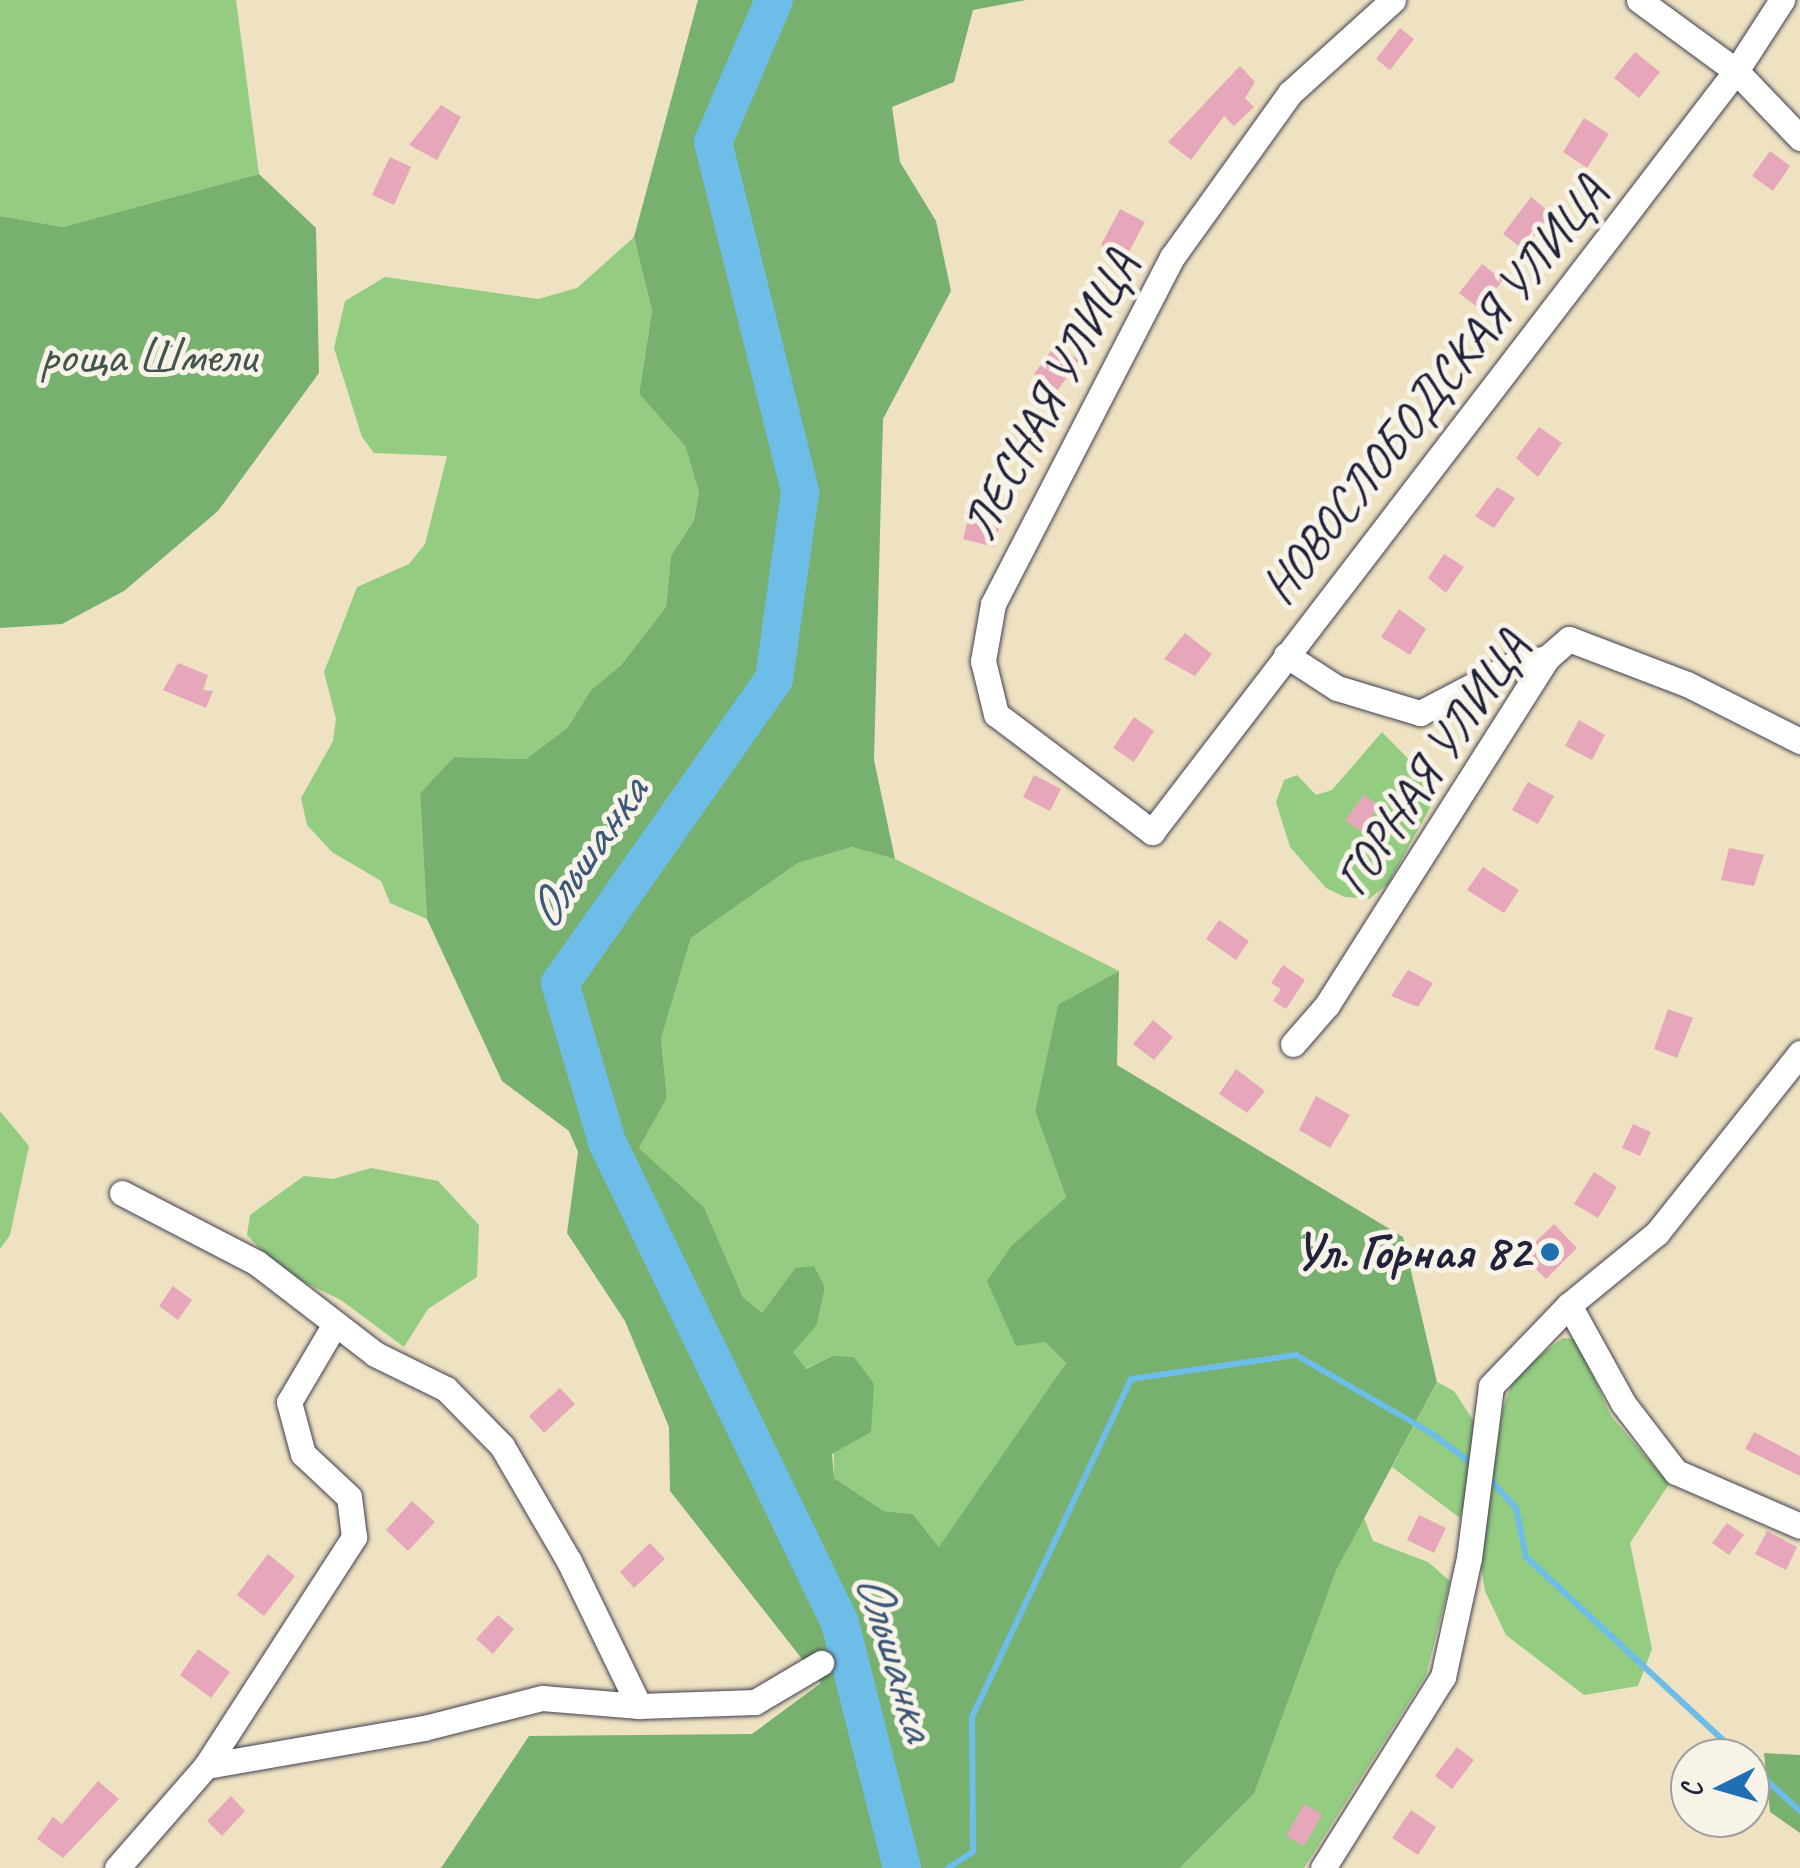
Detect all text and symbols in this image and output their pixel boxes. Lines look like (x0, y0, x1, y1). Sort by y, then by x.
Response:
street label: НОВОСЛОБОДСКАЯ УЛИЦА (1248, 164, 1620, 616)
street label: ЛЕСНАЯ УЛИЦА (949, 240, 1151, 550)
park label: роща Шмели (39, 326, 257, 386)
street label: ГОРНАЯ УЛИЦА (1322, 620, 1542, 906)
water label: Ольшанка (513, 765, 661, 941)
place label: Ул. Горная 82 (1294, 1222, 1530, 1282)
marker: Ул. Горная 82 (1539, 1241, 1561, 1263)
water label: Ольшанка (841, 1565, 951, 1747)
north arrow (1670, 1738, 1770, 1838)
text: С (1674, 1782, 1710, 1799)

